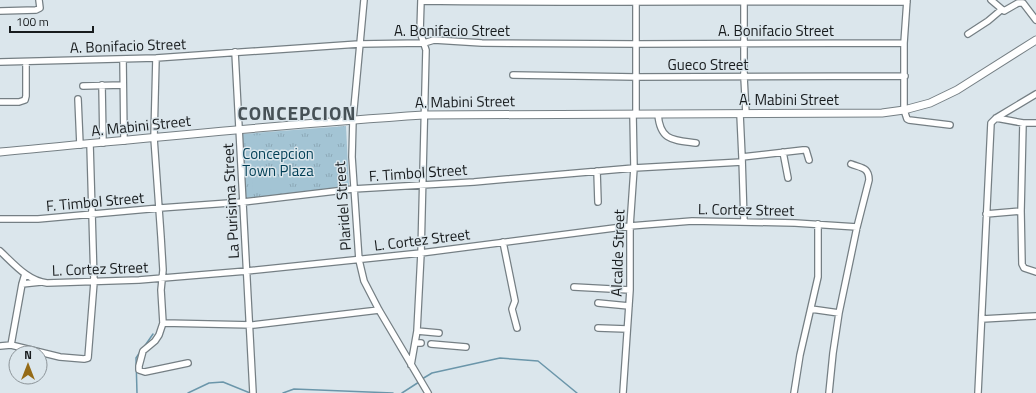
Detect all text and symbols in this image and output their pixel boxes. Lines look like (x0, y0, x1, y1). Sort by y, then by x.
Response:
scale bar (10, 8, 93, 34)
text: 100 m (16, 12, 49, 31)
street label: A. Bonifacio Street (394, 19, 511, 42)
street label: A. Bonifacio Street (718, 19, 835, 42)
street label: A. Bonifacio Street (70, 32, 187, 59)
street label: Gueco Street (667, 53, 749, 76)
street label: A. Mabini Street (739, 88, 840, 111)
street label: A. Mabini Street (415, 89, 516, 114)
district label: CONCEPCION (237, 98, 357, 127)
street label: A. Mabini Street (90, 109, 193, 142)
street label: La Purisima Street (216, 142, 245, 259)
park label: Concepcion Town Plaza (242, 142, 314, 182)
street label: F. Timbol Street (368, 158, 469, 187)
street label: Plaridel Street (328, 160, 357, 251)
street label: F. Timbol Street (45, 186, 146, 217)
street label: L. Cortez Street (698, 197, 795, 222)
street label: Alcalde Street (604, 208, 631, 297)
street label: L. Cortez Street (373, 222, 472, 257)
street label: L. Cortez Street (51, 255, 149, 282)
north arrow (8, 345, 48, 385)
text: N (24, 347, 32, 363)

